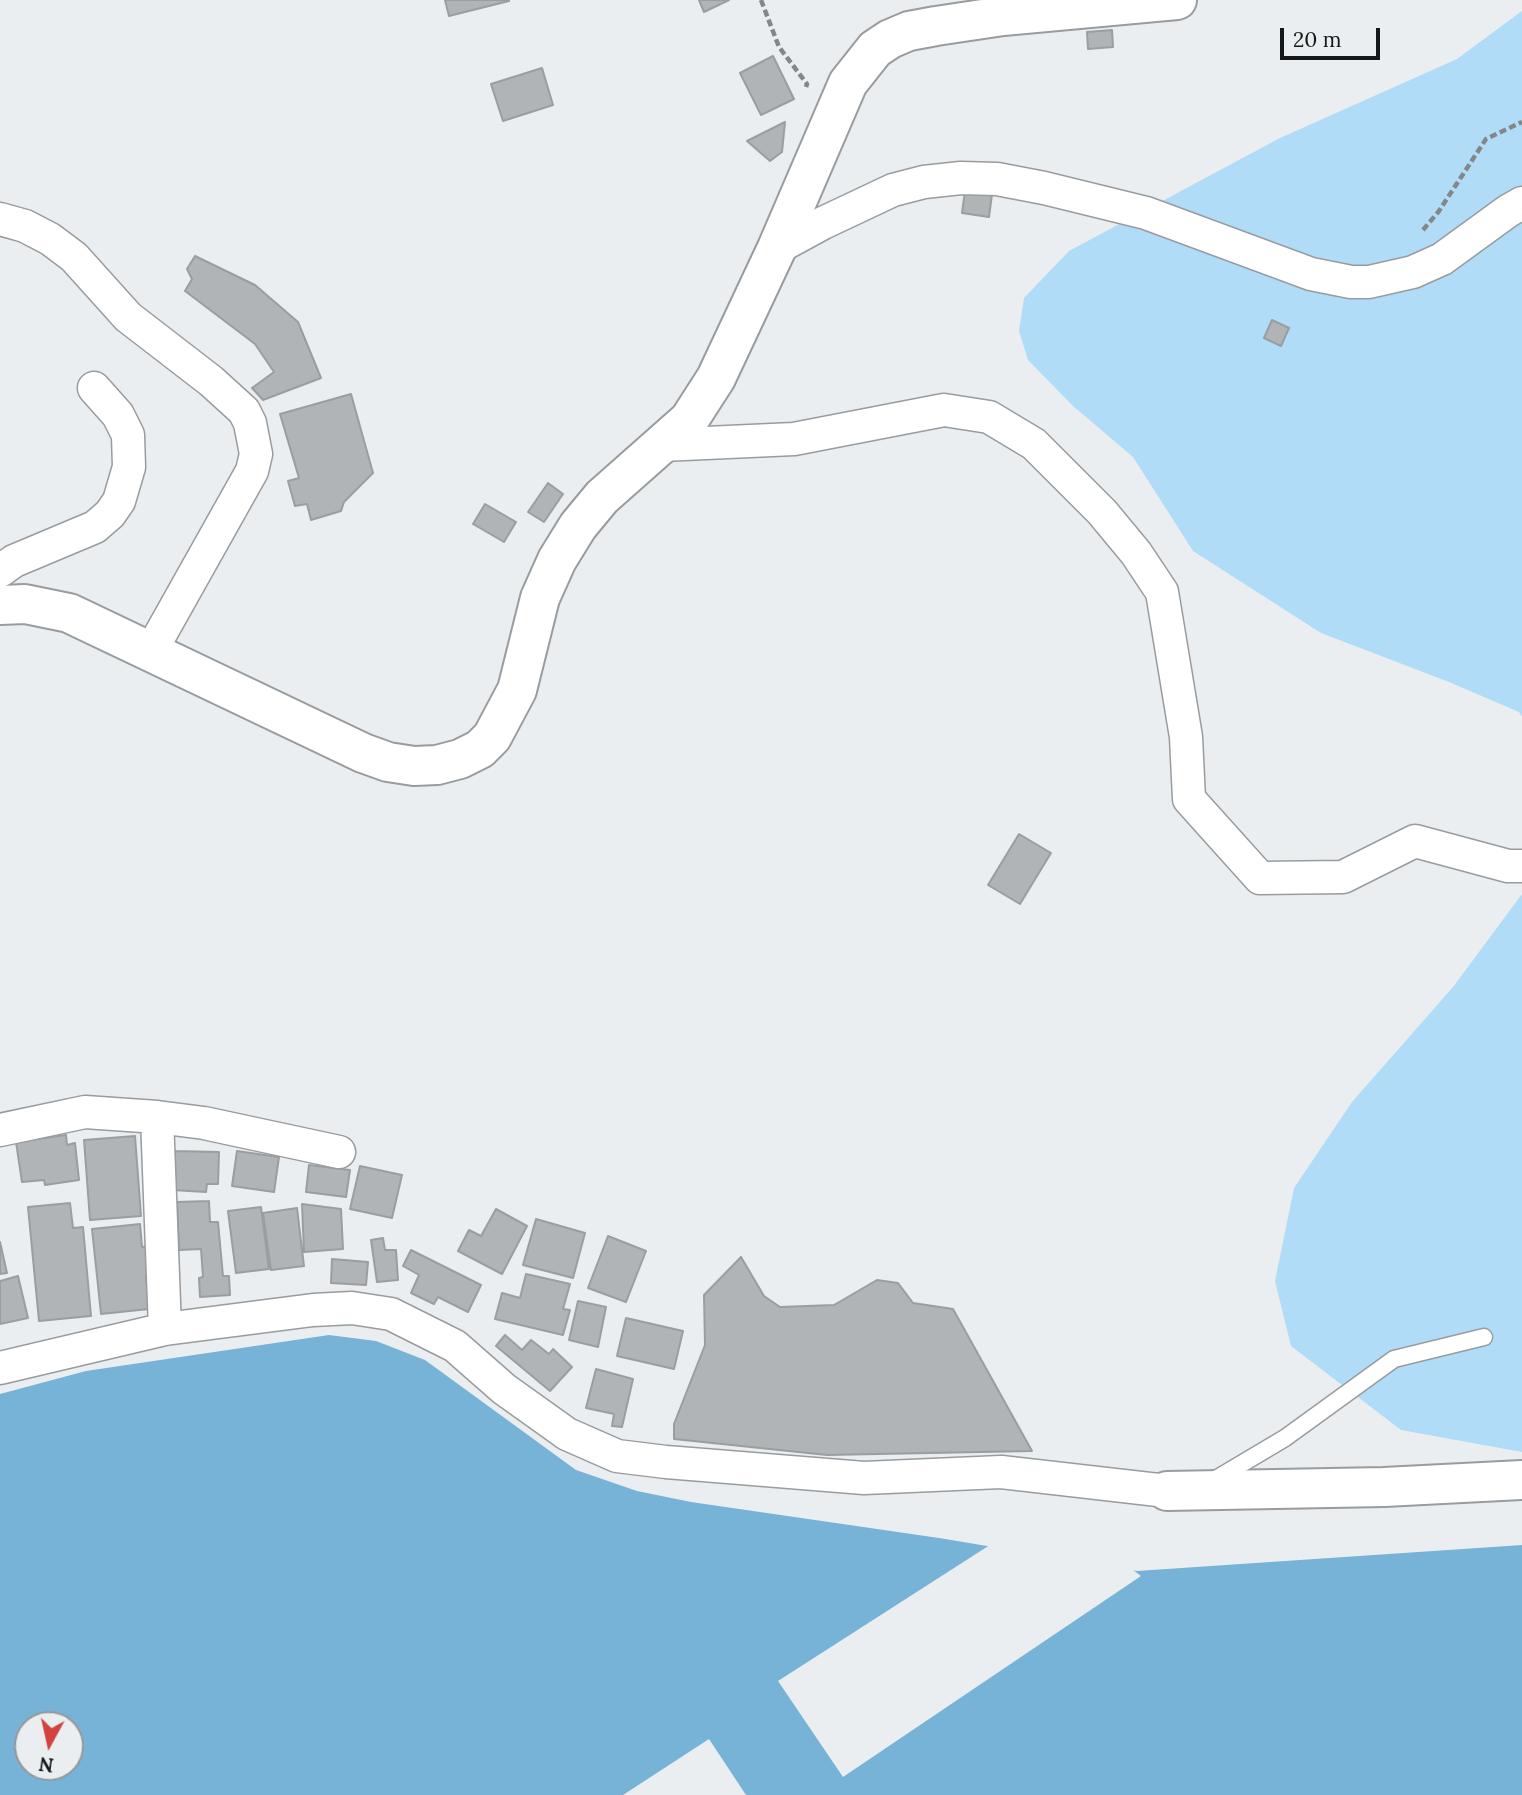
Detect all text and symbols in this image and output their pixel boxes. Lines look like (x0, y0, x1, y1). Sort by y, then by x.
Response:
scale bar (1284, 14, 1384, 58)
text: 20 m (1293, 26, 1342, 53)
north arrow (14, 1711, 84, 1781)
text: N (37, 1752, 55, 1778)

